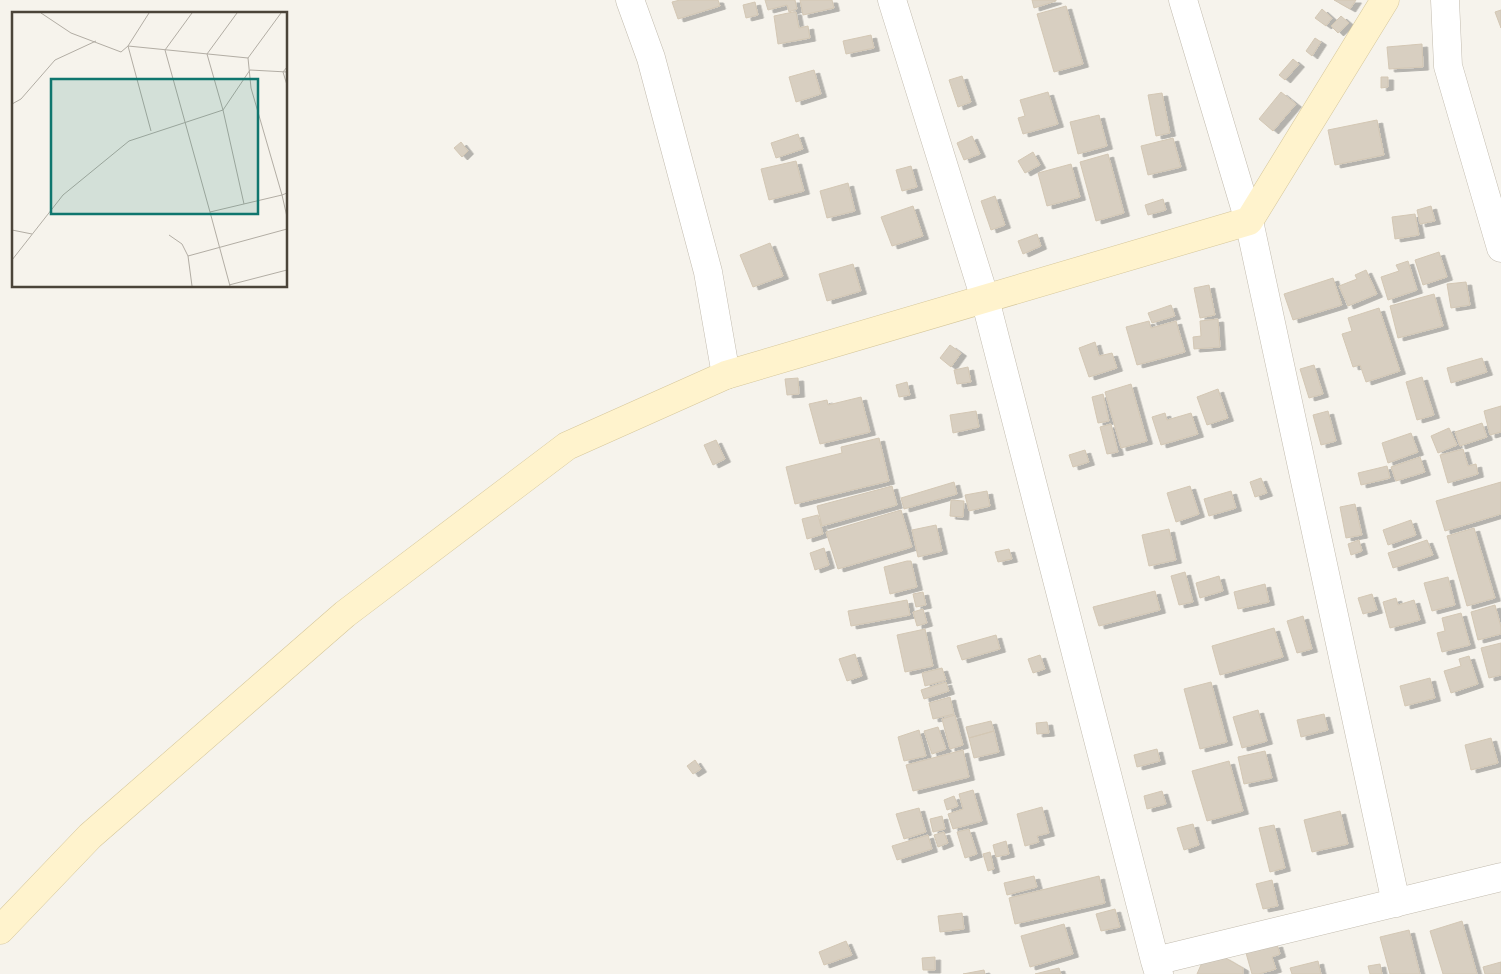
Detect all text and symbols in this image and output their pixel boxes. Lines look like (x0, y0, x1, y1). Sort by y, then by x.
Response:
inset map (12, 12, 288, 288)

